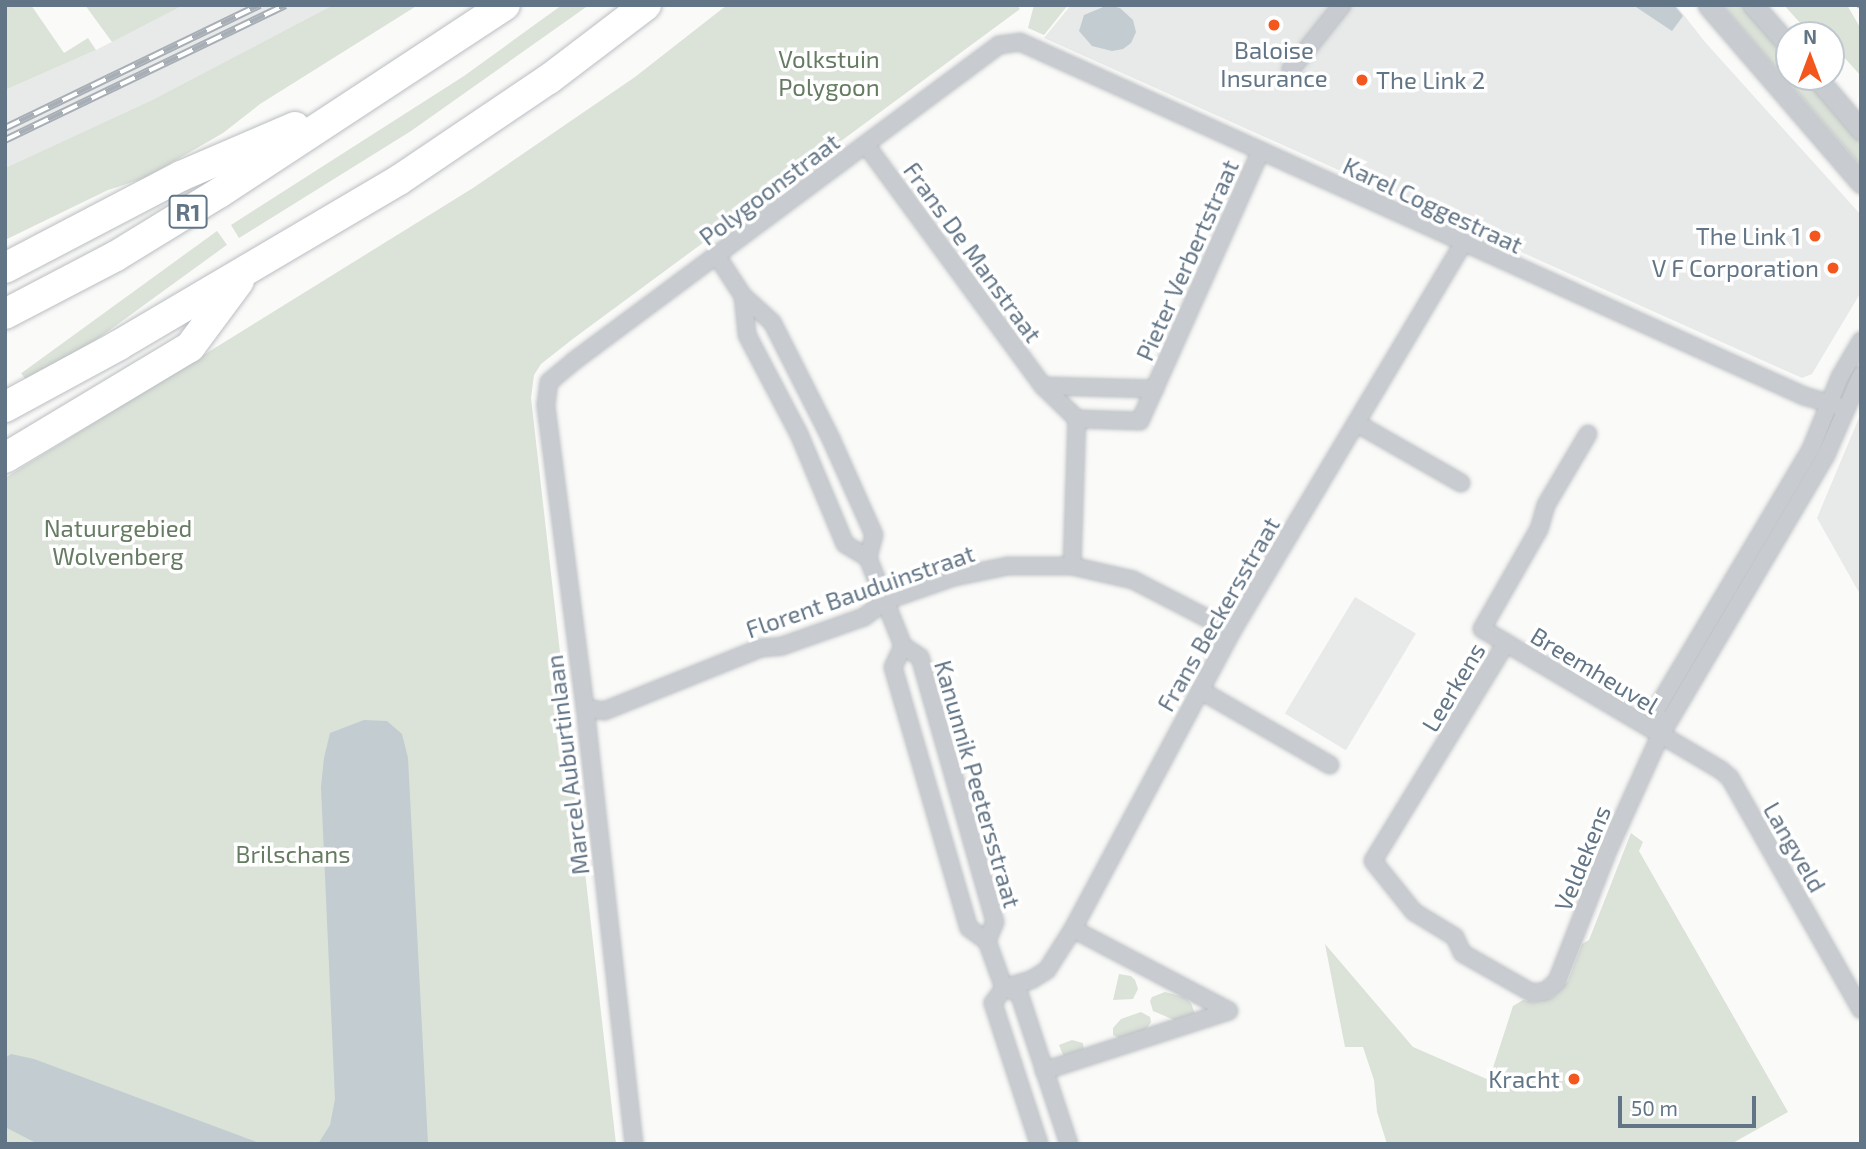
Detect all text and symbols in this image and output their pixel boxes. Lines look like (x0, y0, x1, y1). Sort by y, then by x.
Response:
marker: Baloise Insurance (1266, 17, 1282, 33)
north arrow (1775, 21, 1845, 91)
text: N (1803, 25, 1817, 48)
place label: Baloise Insurance (1220, 36, 1328, 92)
park label: Volkstuin Polygoon (778, 45, 880, 101)
place label: The Link 2 (1376, 66, 1485, 94)
marker: The Link 2 (1354, 72, 1370, 88)
street label: Polygoonstraat (693, 127, 845, 251)
street label: Karel Coggestraat (1338, 151, 1528, 259)
street label: Pieter Verbertstraat (1130, 155, 1244, 365)
street label: Frans De Manstraat (898, 156, 1048, 348)
road number: R1 (167, 192, 209, 232)
place label: The Link 1 (1696, 222, 1801, 250)
marker: The Link 1 (1807, 228, 1823, 244)
place label: V F Corporation (1651, 254, 1819, 282)
marker: V F Corporation (1825, 260, 1841, 276)
street label: Frans Beckersstraat (1151, 512, 1285, 716)
park label: Natuurgebied Wolvenberg (44, 514, 192, 570)
street label: Florent Bauduinstraat (742, 538, 978, 644)
street label: Breemheuvel (1526, 621, 1664, 719)
street label: Leerkens (1415, 637, 1491, 737)
street label: Marcel Auburtinlaan (539, 653, 595, 877)
street label: Kanunnik Peetersstraat (929, 657, 1027, 911)
street label: Langveld (1758, 797, 1832, 897)
street label: Veldekens (1548, 801, 1616, 915)
park label: Brilschans (236, 840, 350, 868)
place label: Kracht (1488, 1065, 1560, 1093)
marker: Kracht (1566, 1071, 1582, 1087)
scale bar (1621, 1082, 1759, 1126)
text: 50 m (1631, 1095, 1678, 1120)

